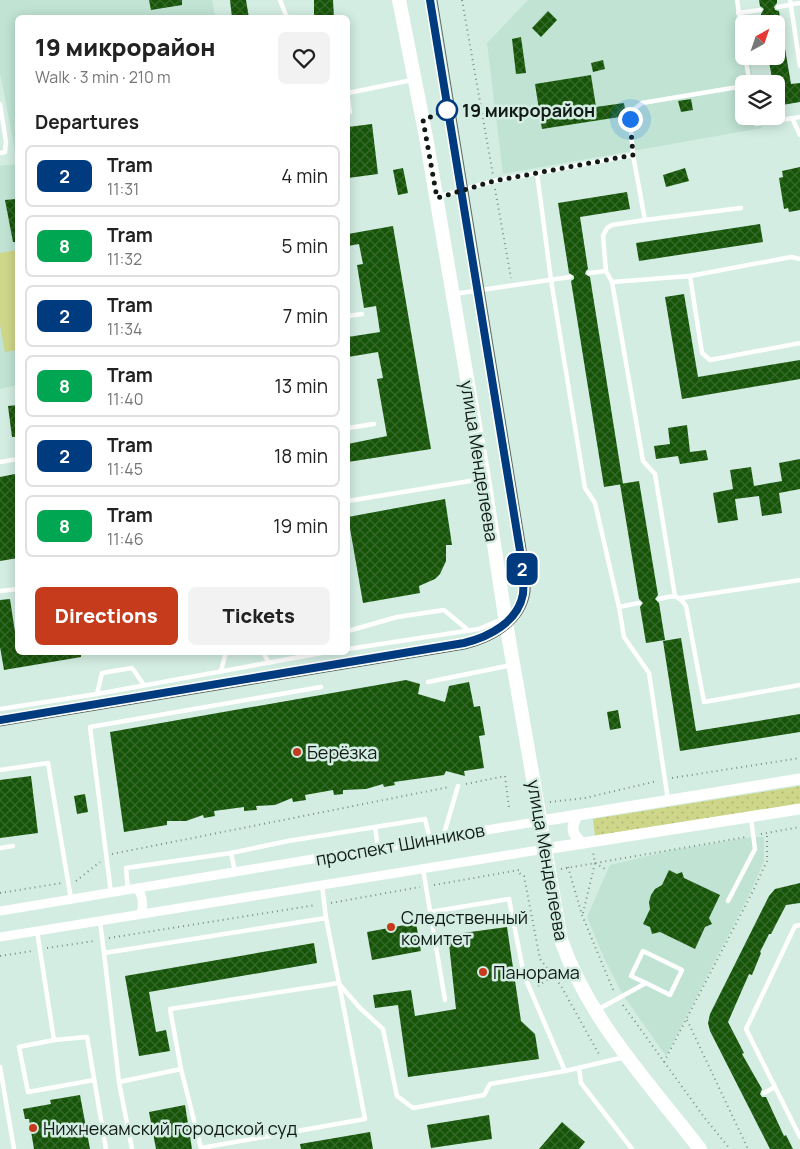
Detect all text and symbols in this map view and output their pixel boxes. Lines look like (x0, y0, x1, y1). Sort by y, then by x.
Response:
north arrow (735, 15, 785, 65)
map controls (735, 15, 785, 125)
text: 19 микрорайон (35, 30, 216, 63)
button: heart (278, 32, 330, 84)
text: Walk · 3 min · 210 m (35, 66, 171, 88)
button: layers (735, 75, 785, 125)
place label: 19 микрорайон (462, 98, 595, 122)
marker: 19 микрорайон (436, 99, 458, 121)
your location (618, 107, 643, 132)
text: Departures (35, 109, 139, 135)
text: Tram (107, 152, 153, 178)
text: 4 min (281, 163, 328, 189)
text: 2 (59, 164, 70, 188)
text: 11:31 (107, 178, 139, 200)
text: Tram (107, 222, 153, 248)
text: 5 min (281, 233, 328, 259)
text: 8 (59, 234, 70, 258)
text: 11:32 (107, 248, 142, 270)
text: Tram (107, 292, 153, 318)
text: 7 min (283, 303, 328, 329)
text: 2 (59, 304, 70, 328)
text: 11:34 (107, 318, 143, 340)
text: Tram (107, 362, 153, 388)
text: 13 min (274, 373, 328, 399)
text: 8 (59, 374, 70, 398)
street label: улица Менделеева (455, 379, 505, 543)
text: 11:40 (107, 388, 143, 410)
text: Tram (107, 432, 153, 458)
text: 18 min (274, 443, 328, 469)
text: 2 (59, 444, 70, 468)
text: 11:45 (107, 458, 143, 480)
text: Tram (107, 502, 153, 528)
text: 19 min (273, 513, 328, 539)
text: 8 (59, 514, 70, 538)
text: 11:46 (107, 528, 144, 550)
line badge: 2 (506, 553, 538, 585)
text: 2 (517, 557, 527, 581)
button: Directions (35, 587, 178, 645)
button: Tickets (188, 587, 330, 645)
place label: Берёзка (307, 740, 377, 764)
marker: Берёзка (291, 746, 303, 758)
street label: улица Менделеева (522, 778, 574, 942)
street label: проспект Шинников (314, 817, 487, 871)
place label: Следственный комитет (401, 905, 528, 950)
marker: Следственный комитет (385, 921, 397, 933)
place label: Панорама (493, 960, 580, 984)
marker: Панорама (477, 966, 489, 978)
place label: Нижнекамский городской суд (43, 1116, 297, 1140)
marker: Нижнекамский городской суд (27, 1122, 39, 1134)

